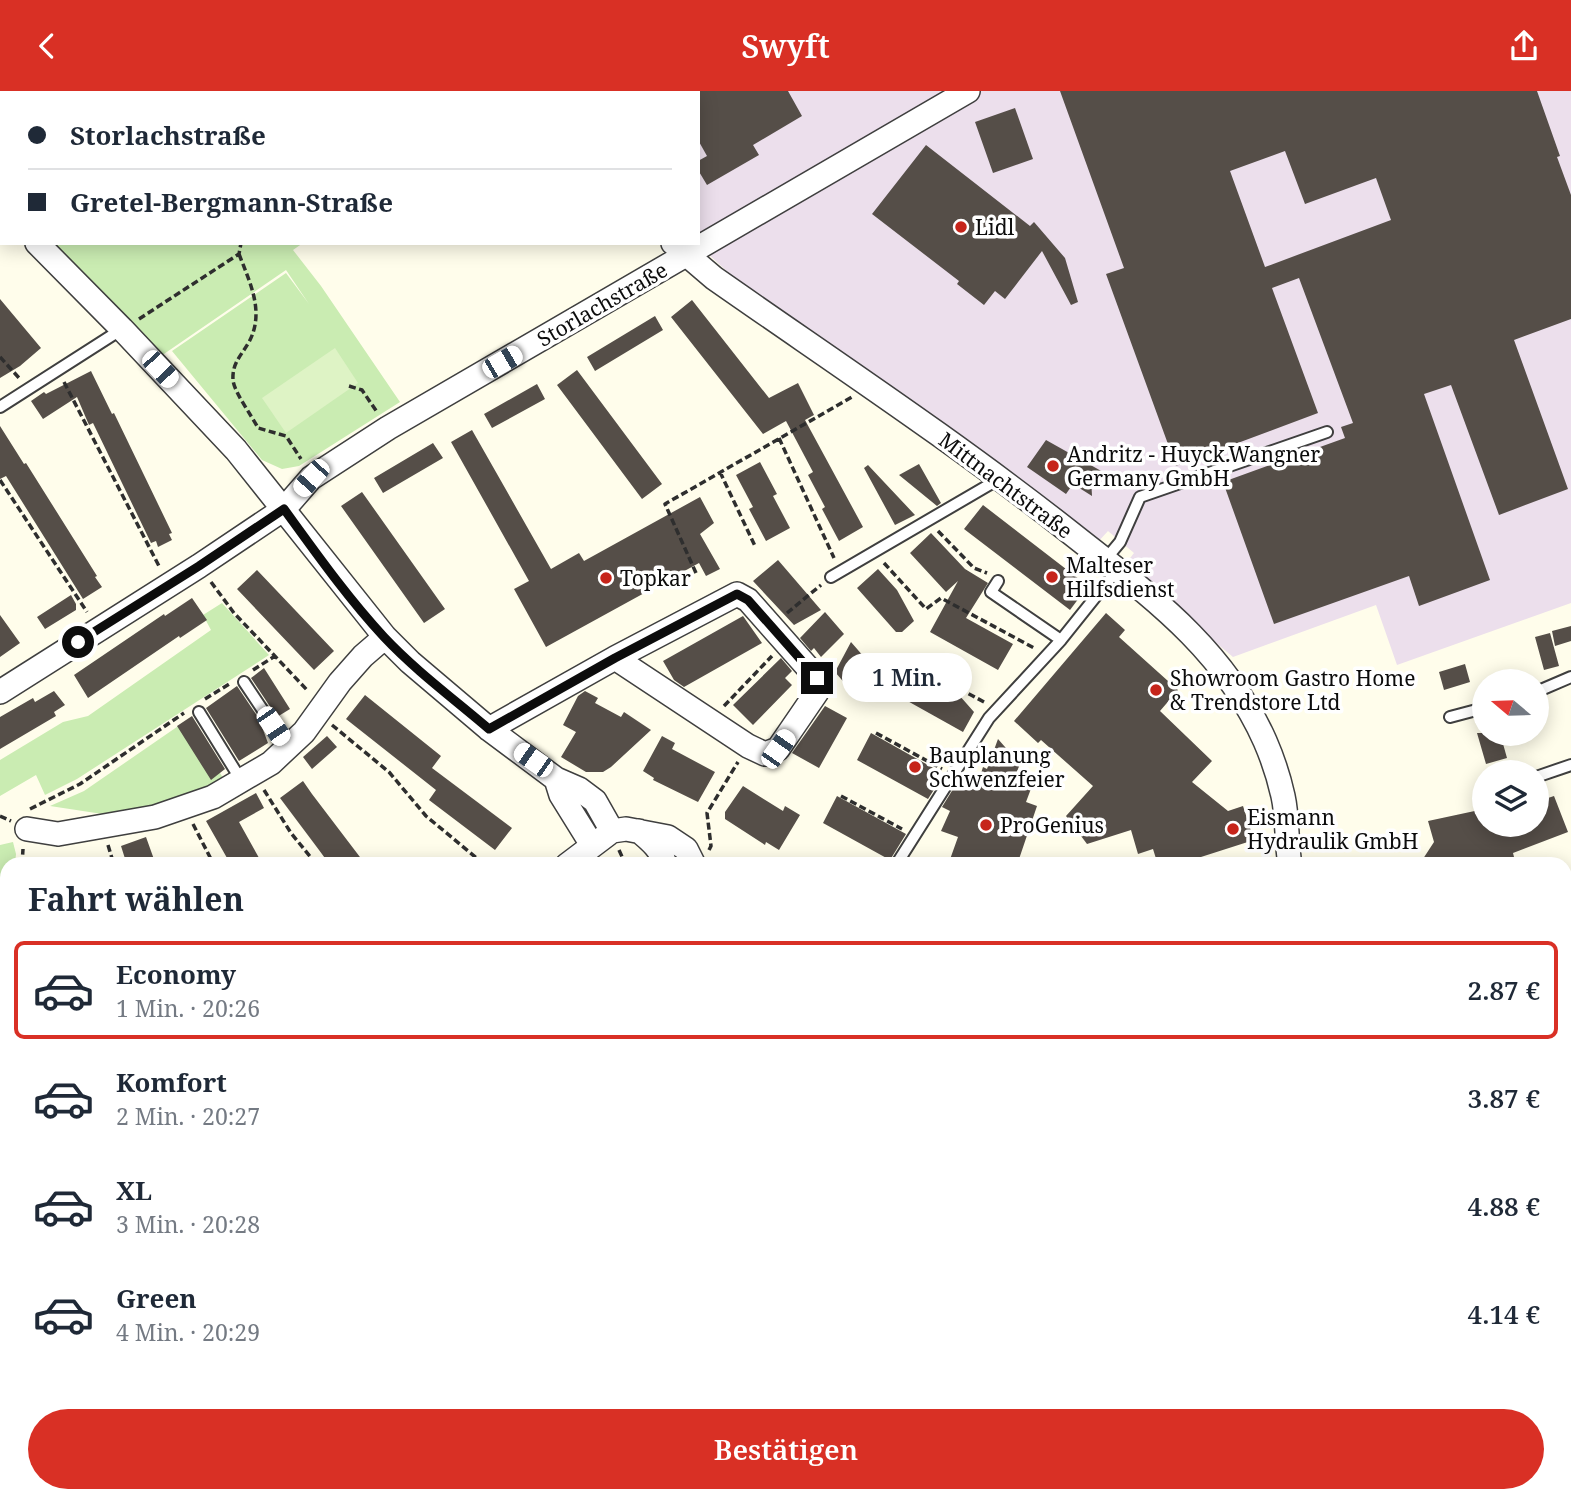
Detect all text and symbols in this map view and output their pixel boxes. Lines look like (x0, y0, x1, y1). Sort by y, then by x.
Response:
text: Swyft (741, 24, 830, 67)
icon: back (28, 27, 66, 65)
icon: share (1505, 27, 1543, 65)
text: Storlachstraße (70, 117, 266, 153)
text: Gretel-Bergmann-Straße (70, 184, 393, 220)
place label: Lidl (975, 213, 1015, 241)
marker: Lidl (953, 219, 969, 235)
street label: Storlachstraße (532, 255, 672, 353)
car (479, 342, 526, 382)
car (138, 346, 183, 392)
street label: Mittnachtstraße (933, 425, 1079, 545)
place label: Andritz - Huyck.Wangner Germany GmbH (1067, 440, 1320, 492)
car (290, 455, 333, 501)
marker: Andritz - Huyck.Wangner Germany GmbH (1045, 458, 1061, 474)
place label: Malteser Hilfsdienst (1066, 551, 1174, 603)
place label: Topkar (620, 564, 691, 592)
marker: Malteser Hilfsdienst (1044, 569, 1060, 585)
marker: Topkar (598, 570, 614, 586)
route start (62, 626, 94, 658)
callout: 1 Min. (842, 653, 971, 703)
text: 1 Min. (872, 661, 942, 693)
route end (801, 662, 833, 694)
place label: Showroom Gastro Home & Trendstore Ltd (1170, 664, 1415, 716)
north arrow (1472, 669, 1549, 745)
map controls (1472, 669, 1549, 837)
marker: Showroom Gastro Home & Trendstore Ltd (1148, 682, 1164, 698)
car (253, 703, 294, 749)
car (758, 726, 799, 772)
car (510, 739, 557, 781)
place label: Bauplanung Schwenzfeier (929, 741, 1065, 793)
marker: Bauplanung Schwenzfeier (907, 759, 923, 775)
button: layers (1472, 760, 1549, 837)
place label: Eismann Hydraulik GmbH (1247, 803, 1418, 855)
place label: ProGenius (1000, 811, 1104, 839)
marker: ProGenius (978, 817, 994, 833)
marker: Eismann Hydraulik GmbH (1225, 821, 1241, 837)
text: Fahrt wählen (28, 877, 244, 920)
text: Economy (116, 956, 236, 992)
icon: car (32, 959, 95, 1022)
text: 2.87 € (1468, 972, 1540, 1008)
text: 1 Min. · 20:26 (116, 992, 260, 1024)
text: Komfort (116, 1064, 227, 1100)
icon: car (32, 1067, 95, 1130)
text: 3.87 € (1468, 1080, 1540, 1116)
text: 2 Min. · 20:27 (116, 1100, 260, 1132)
text: XL (116, 1172, 152, 1208)
icon: car (32, 1175, 95, 1238)
text: 4.88 € (1468, 1188, 1540, 1224)
text: 3 Min. · 20:28 (116, 1208, 260, 1240)
text: Green (116, 1280, 197, 1316)
icon: car (32, 1283, 95, 1346)
text: 4.14 € (1468, 1296, 1540, 1332)
text: 4 Min. · 20:29 (116, 1316, 260, 1348)
button: Bestätigen (28, 1409, 1544, 1489)

